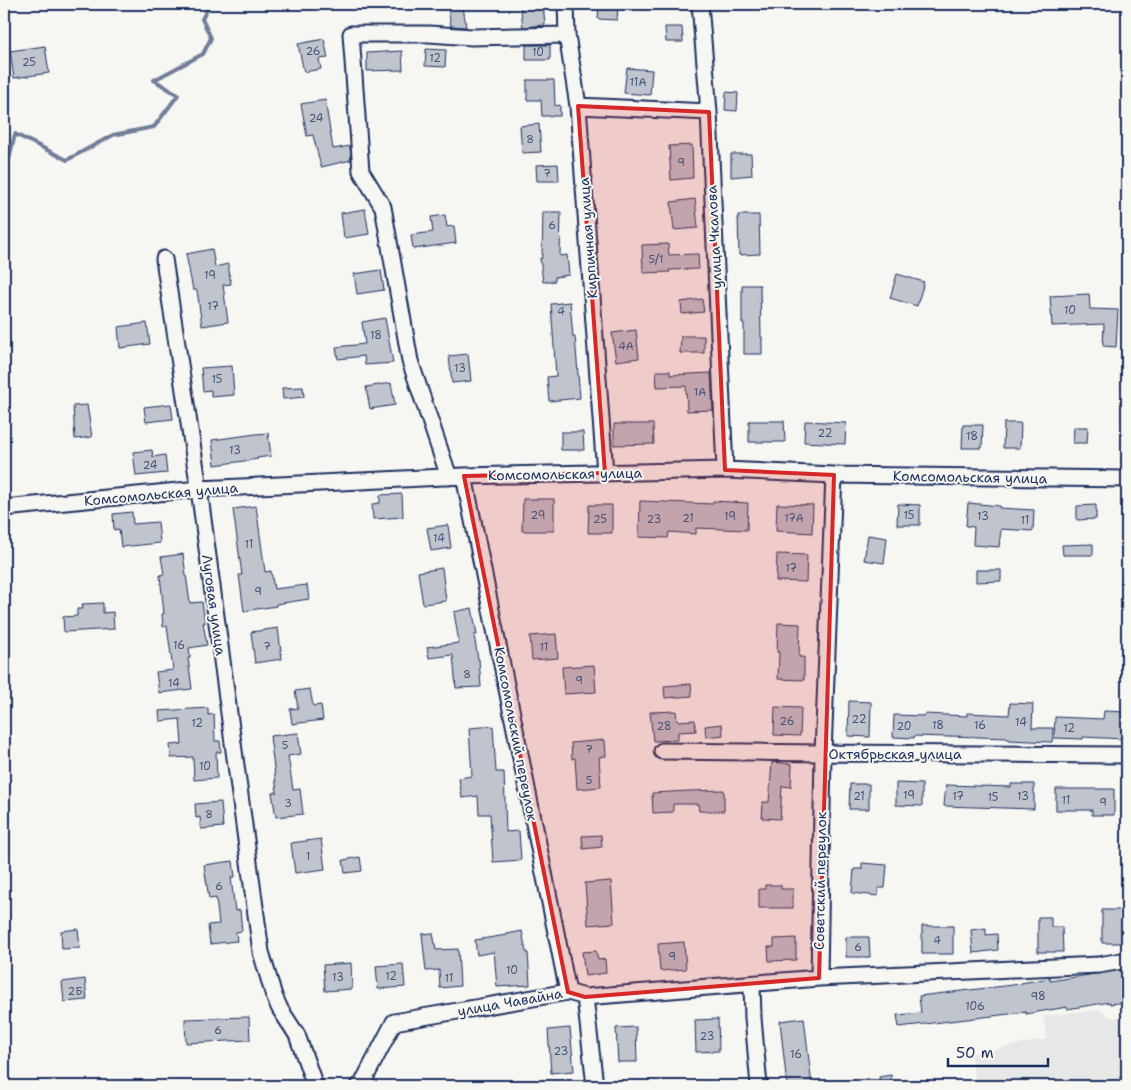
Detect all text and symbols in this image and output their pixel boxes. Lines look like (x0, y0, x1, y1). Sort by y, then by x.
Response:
house number: 26 (306, 44, 320, 59)
house number: 10 (532, 45, 544, 60)
house number: 12 (429, 51, 441, 66)
house number: 25 (22, 55, 36, 70)
house number: 11А (630, 75, 646, 90)
house number: 24 (309, 111, 324, 126)
house number: 8 (526, 132, 534, 147)
house number: 9 (677, 155, 685, 170)
house number: 7 (543, 166, 551, 181)
street label: Кирпичная улица (575, 177, 601, 299)
street label: улица Чкалова (702, 184, 726, 289)
house number: 6 (548, 218, 556, 233)
house number: 5/1 (648, 252, 664, 267)
house number: 19 (204, 268, 216, 283)
house number: 17 (207, 299, 219, 314)
house number: 10 (1064, 303, 1076, 318)
house number: 4 (557, 304, 565, 319)
house number: 18 (370, 328, 382, 343)
house number: 4А (618, 339, 634, 354)
house number: 13 (454, 361, 466, 376)
house number: 15 (211, 372, 223, 387)
house number: 1А (694, 385, 706, 400)
house number: 22 (818, 426, 832, 441)
house number: 18 (966, 429, 978, 444)
house number: 13 (229, 443, 241, 458)
house number: 24 (143, 458, 158, 473)
street label: Комсомольская улица (488, 464, 643, 484)
street label: Комсомольская улица (893, 467, 1048, 487)
street label: Комсомольская улица (83, 478, 239, 510)
house number: 29 (531, 508, 545, 523)
house number: 15 (903, 508, 915, 523)
house number: 19 (724, 509, 736, 524)
house number: 13 (977, 509, 989, 524)
house number: 21 (682, 511, 694, 526)
house number: 17А (784, 511, 804, 526)
house number: 25 (593, 512, 607, 527)
house number: 23 (647, 512, 661, 527)
house number: 11 (1021, 513, 1029, 528)
house number: 14 (433, 531, 445, 546)
house number: 11 (245, 537, 253, 552)
street label: Луговая улица (198, 553, 230, 657)
house number: 17 (785, 561, 797, 576)
house number: 9 (254, 584, 262, 599)
house number: 16 (173, 638, 185, 653)
house number: 7 (263, 639, 271, 654)
house number: 11 (540, 640, 548, 655)
street label: Комсомольский переулок (490, 645, 542, 823)
house number: 8 (463, 667, 471, 682)
house number: 9 (575, 673, 583, 688)
house number: 14 (168, 676, 180, 691)
house number: 22 (852, 712, 866, 727)
house number: 26 (780, 714, 794, 729)
house number: 14 (1015, 715, 1027, 730)
house number: 12 (191, 716, 203, 731)
house number: 18 (932, 718, 944, 733)
house number: 16 (974, 718, 986, 733)
house number: 28 (656, 719, 672, 734)
house number: 20 (896, 719, 912, 734)
house number: 12 (1063, 721, 1075, 736)
house number: 5 (282, 738, 289, 753)
house number: 7 (585, 742, 593, 757)
street label: Октябрьская улица (828, 745, 962, 763)
house number: 10 (199, 759, 211, 774)
house number: 5 (586, 773, 593, 788)
house number: 19 (903, 788, 915, 803)
house number: 21 (853, 789, 865, 804)
house number: 17 (952, 789, 964, 804)
house number: 13 (1017, 789, 1029, 804)
house number: 15 (987, 790, 999, 805)
house number: 11 (1062, 793, 1070, 808)
house number: 9 (1099, 795, 1107, 810)
house number: 3 (284, 796, 292, 811)
house number: 8 (205, 807, 213, 822)
street label: Советский переулок (810, 811, 830, 950)
house number: 1 (306, 849, 310, 864)
house number: 6 (215, 879, 223, 894)
house number: 4 (933, 933, 941, 948)
house number: 6 (854, 940, 862, 955)
house number: 9 (668, 949, 676, 964)
house number: 10 (506, 963, 518, 978)
house number: 12 (385, 969, 397, 984)
house number: 13 (332, 970, 344, 985)
house number: 11 (445, 971, 453, 986)
house number: 2Б (68, 984, 82, 999)
street label: улица Чавайна (456, 984, 564, 1020)
house number: 98 (1030, 989, 1046, 1004)
house number: 106 (965, 999, 985, 1014)
house number: 6 (214, 1023, 222, 1038)
house number: 23 (700, 1029, 714, 1044)
scale bar (948, 1035, 1048, 1067)
text: 50 m (956, 1043, 994, 1063)
house number: 23 (554, 1044, 568, 1059)
house number: 16 (790, 1047, 802, 1062)

